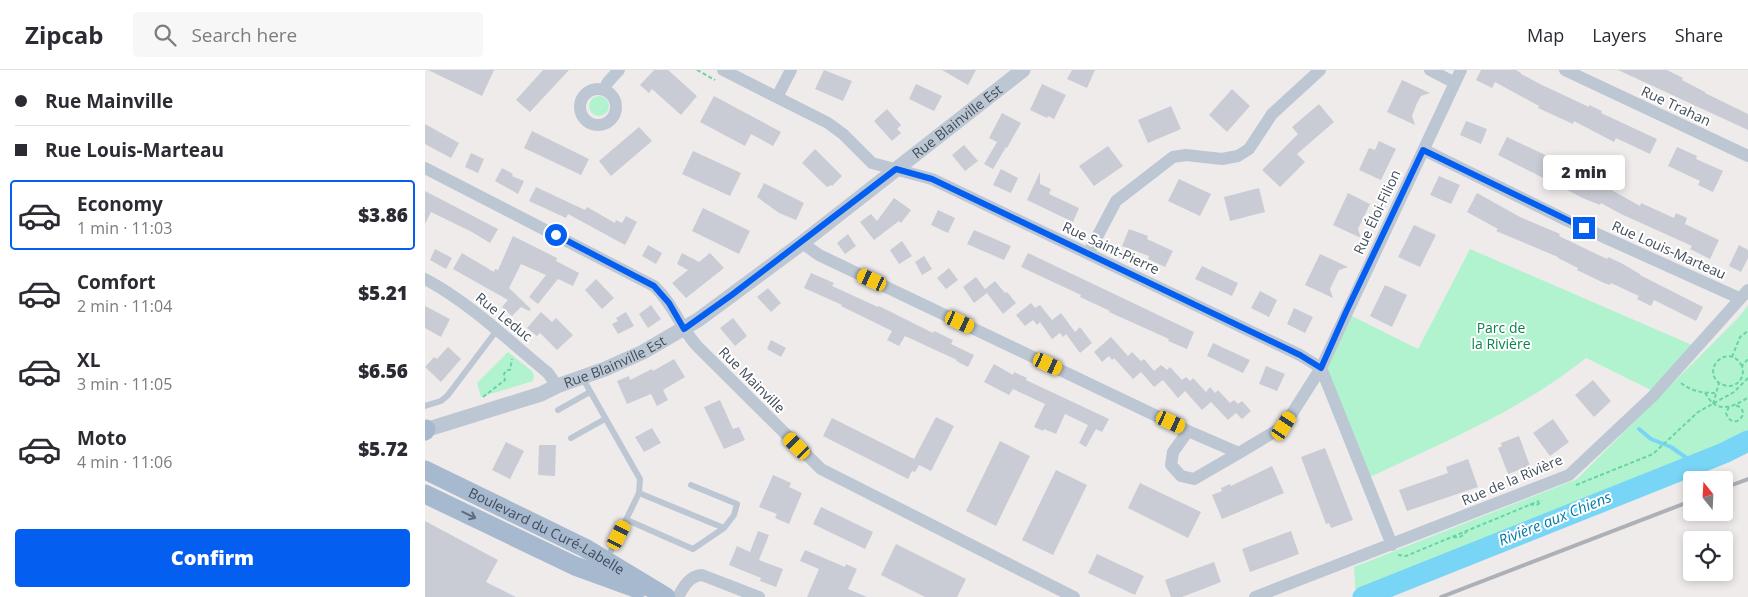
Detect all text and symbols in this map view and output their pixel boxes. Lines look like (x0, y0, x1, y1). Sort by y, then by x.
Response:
search box (133, 12, 483, 57)
text: Zipcab (25, 18, 103, 51)
icon: search (151, 21, 179, 49)
text: Search here (191, 22, 297, 48)
text: Map (1527, 23, 1564, 47)
text: Layers (1592, 23, 1647, 47)
text: Share (1675, 23, 1723, 47)
street label: Rue Blainville Est (908, 80, 1006, 162)
street label: Rue Trahan (1638, 81, 1714, 130)
text: Rue Mainville (45, 88, 173, 114)
text: Rue Louis-Marteau (45, 137, 224, 163)
callout: 2 min (1543, 156, 1625, 190)
text: 2 min (1561, 161, 1607, 183)
street label: Rue Éloi-Filion (1349, 166, 1404, 257)
text: Economy (77, 191, 163, 217)
icon: car (17, 193, 62, 238)
text: $3.86 (358, 202, 408, 228)
street label: Rue Louis-Marteau (1609, 216, 1729, 283)
text: 1 min · 11:03 (77, 217, 172, 239)
street label: Rue Saint-Pierre (1060, 217, 1163, 278)
route end (1573, 217, 1595, 239)
route start (545, 224, 567, 246)
car (855, 267, 888, 293)
text: Comfort (77, 269, 156, 295)
icon: car (17, 271, 62, 316)
text: $5.21 (358, 280, 408, 306)
street label: Rue Leduc (472, 288, 537, 345)
text: 2 min · 11:04 (77, 295, 172, 317)
car (943, 309, 976, 335)
park label: Parc de la Rivière (1471, 318, 1531, 353)
street label: Rue Blainville Est (561, 331, 669, 392)
street label: Rue Mainville (715, 342, 790, 417)
text: XL (77, 347, 100, 373)
icon: car (17, 349, 62, 394)
car (1031, 351, 1064, 377)
text: $6.56 (358, 358, 408, 384)
text: 3 min · 11:05 (77, 373, 172, 395)
car (1154, 409, 1187, 435)
car (1269, 409, 1298, 443)
text: Moto (77, 425, 127, 451)
icon: car (17, 427, 62, 472)
car (781, 430, 812, 462)
text: $5.72 (358, 436, 408, 462)
street label: Rue de la Rivière (1458, 450, 1565, 509)
text: 4 min · 11:06 (77, 451, 172, 473)
north arrow (1683, 471, 1733, 521)
map controls (1683, 471, 1733, 581)
street label: Boulevard du Curé-Labelle (466, 483, 628, 579)
water label: Rivière aux Chiens (1495, 486, 1614, 550)
one-way arrow (461, 511, 476, 520)
car (605, 518, 632, 552)
button: Confirm (15, 529, 410, 587)
button: locate (1683, 531, 1733, 581)

